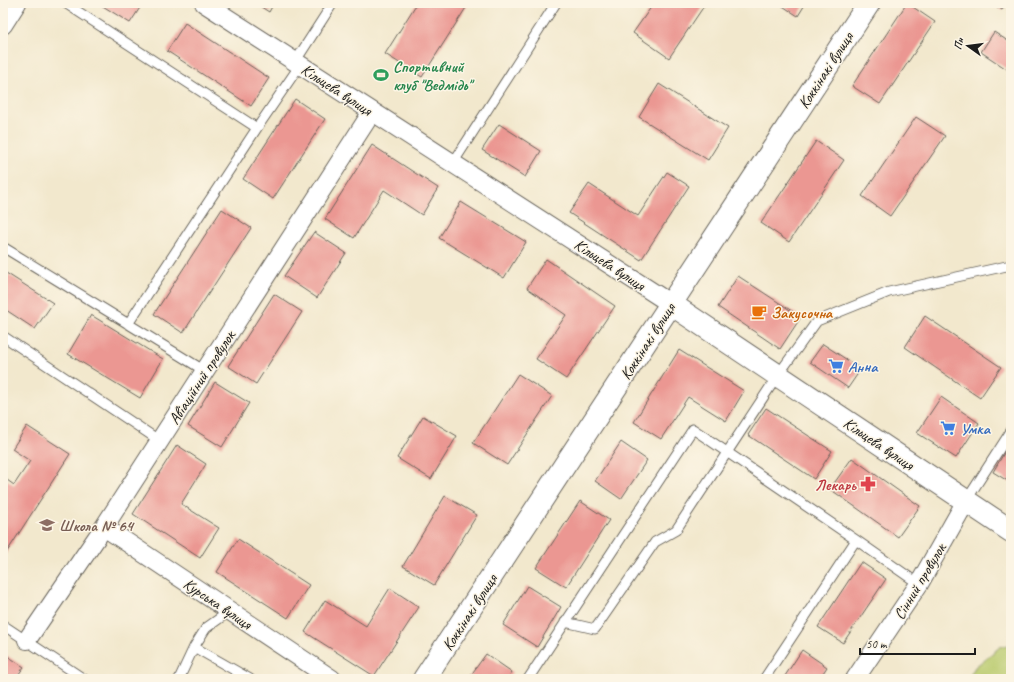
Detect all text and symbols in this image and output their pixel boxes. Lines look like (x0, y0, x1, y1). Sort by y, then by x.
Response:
north arrow (948, 26, 988, 66)
street label: Коккінакі вулиця (794, 27, 859, 113)
text: Пн (950, 35, 967, 51)
place label: Спортивний клуб "Ведмідь" (393, 57, 476, 95)
street label: Кільцева вулиця (297, 60, 377, 121)
sports icon: Спортивний клуб "Ведмідь" (372, 66, 390, 84)
street label: Кільцева вулиця (570, 235, 650, 296)
street label: Коккінакі вулиця (616, 298, 681, 384)
cafe icon: Закусочна (750, 303, 768, 321)
place label: Закусочна (771, 303, 834, 323)
street label: Авіаційний провулок (164, 326, 240, 428)
supermarket icon: Анна (827, 357, 845, 375)
place label: Анна (848, 357, 879, 377)
street label: Кільцева вулиця (839, 413, 918, 475)
supermarket icon: Умка (939, 419, 957, 437)
place label: Умка (960, 419, 992, 439)
place label: Лекарь (815, 475, 857, 495)
pharmacy icon: Лекарь (859, 475, 877, 493)
school or university icon: Школа № 64 (38, 516, 56, 534)
place label: Школа № 64 (59, 516, 135, 536)
street label: Сінний провулок (889, 539, 951, 623)
street label: Коккінакі вулиця (438, 569, 503, 655)
street label: Курська вулиця (180, 574, 256, 634)
scale bar (860, 630, 975, 656)
text: 50 m (866, 636, 888, 652)

